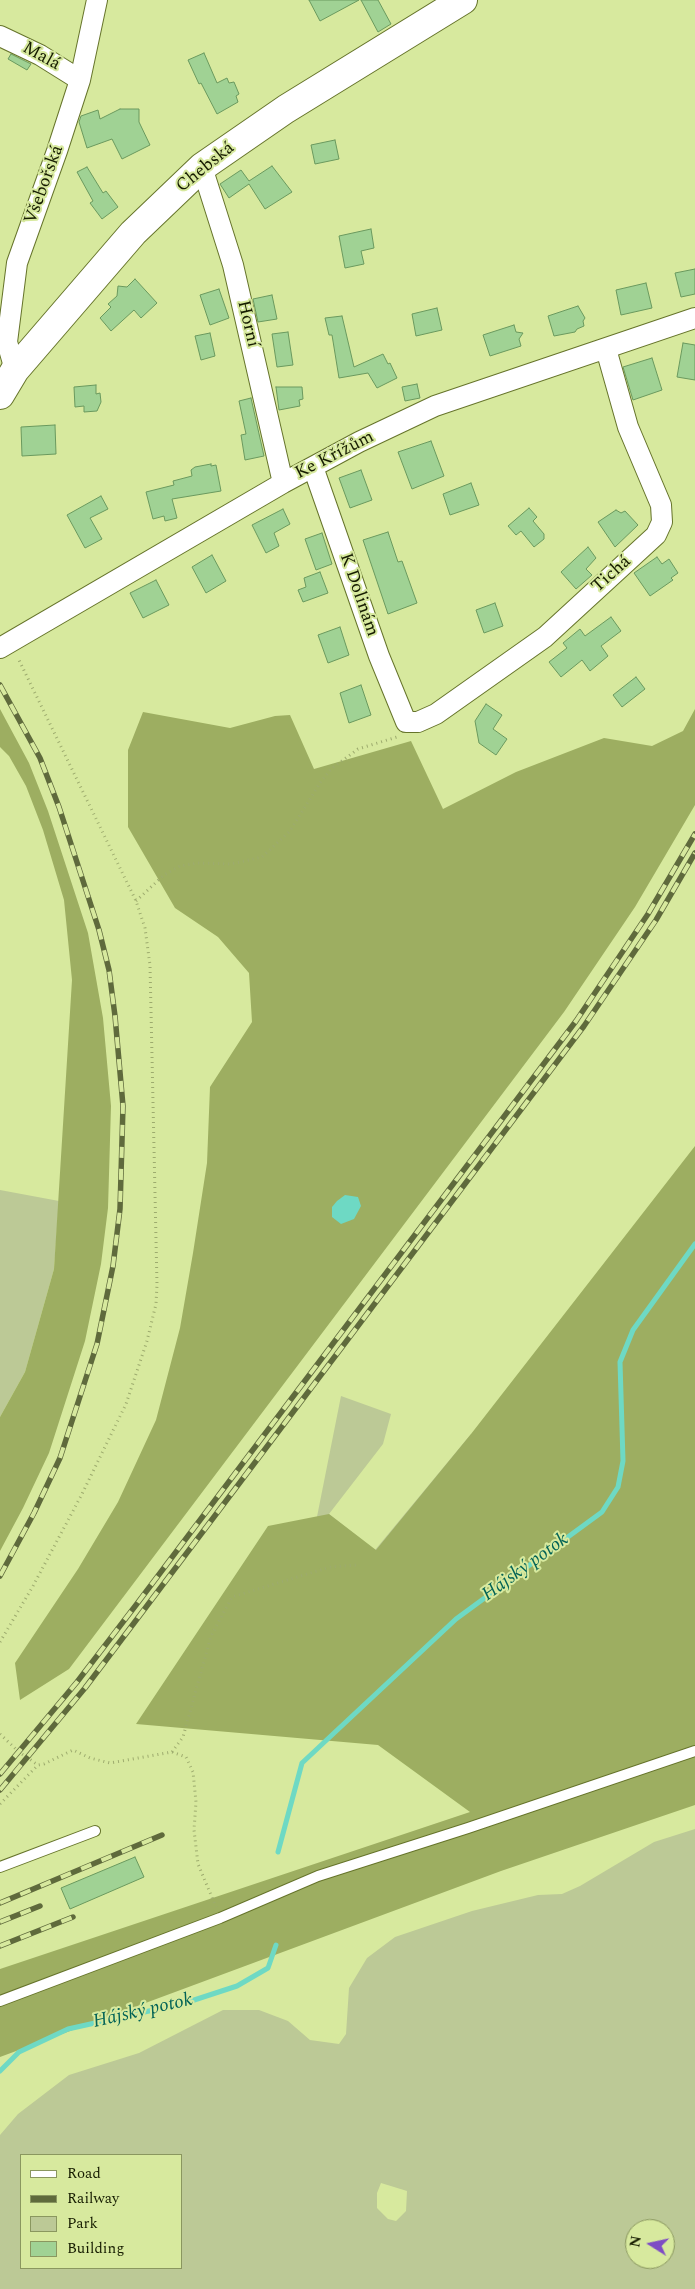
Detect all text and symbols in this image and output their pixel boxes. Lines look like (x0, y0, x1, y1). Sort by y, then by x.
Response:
street label: Malá (18, 38, 64, 76)
street label: Chebská (173, 138, 239, 198)
street label: Všebořská (21, 143, 69, 227)
street label: Horní (231, 298, 263, 350)
street label: Ke Křížům (292, 427, 378, 485)
street label: K Dolinám (334, 550, 382, 640)
street label: Tichá (588, 552, 636, 598)
water label: Hájský potok (478, 1529, 574, 1607)
water label: Hájský potok (91, 1989, 195, 2035)
legend (20, 2154, 182, 2269)
text: Road (67, 2162, 101, 2185)
text: Railway (67, 2187, 119, 2210)
text: Park (67, 2212, 98, 2235)
north arrow (625, 2219, 675, 2269)
text: N (624, 2234, 647, 2249)
text: Building (67, 2237, 124, 2260)

